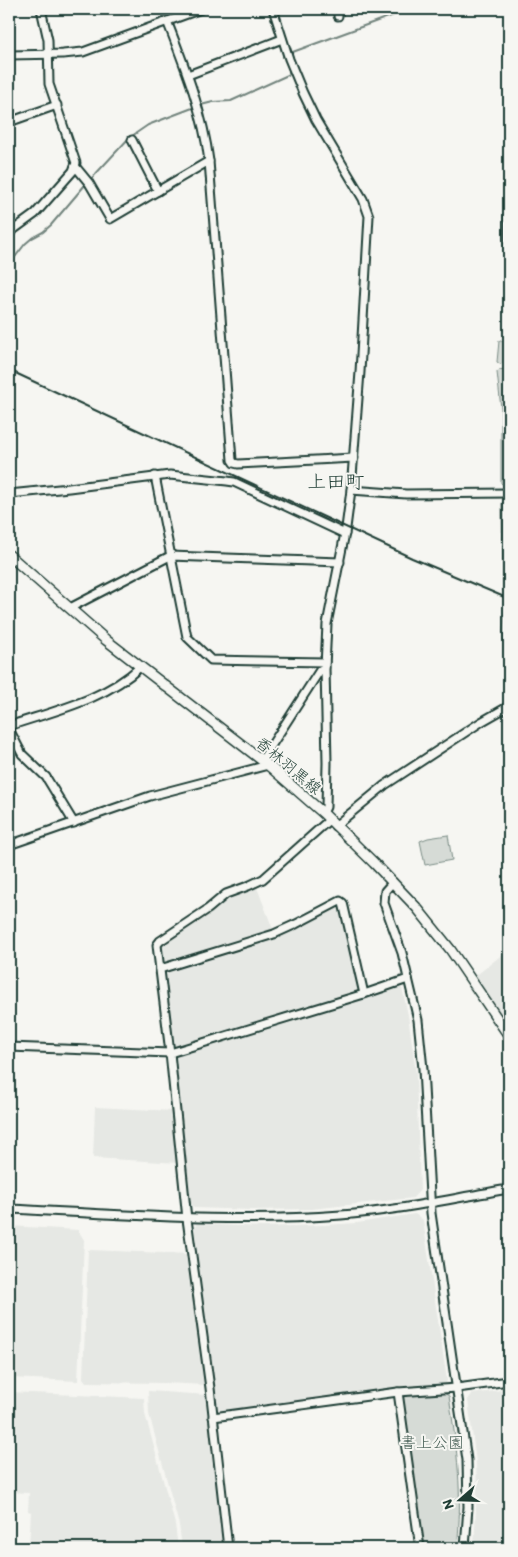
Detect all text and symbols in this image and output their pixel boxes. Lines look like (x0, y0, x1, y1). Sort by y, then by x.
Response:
district label: 上田町 (307, 470, 365, 493)
street label: 香林羽黒線 (252, 732, 325, 798)
park label: 書上公園 (400, 1433, 464, 1452)
north arrow (436, 1474, 486, 1524)
text: N (439, 1497, 458, 1512)

